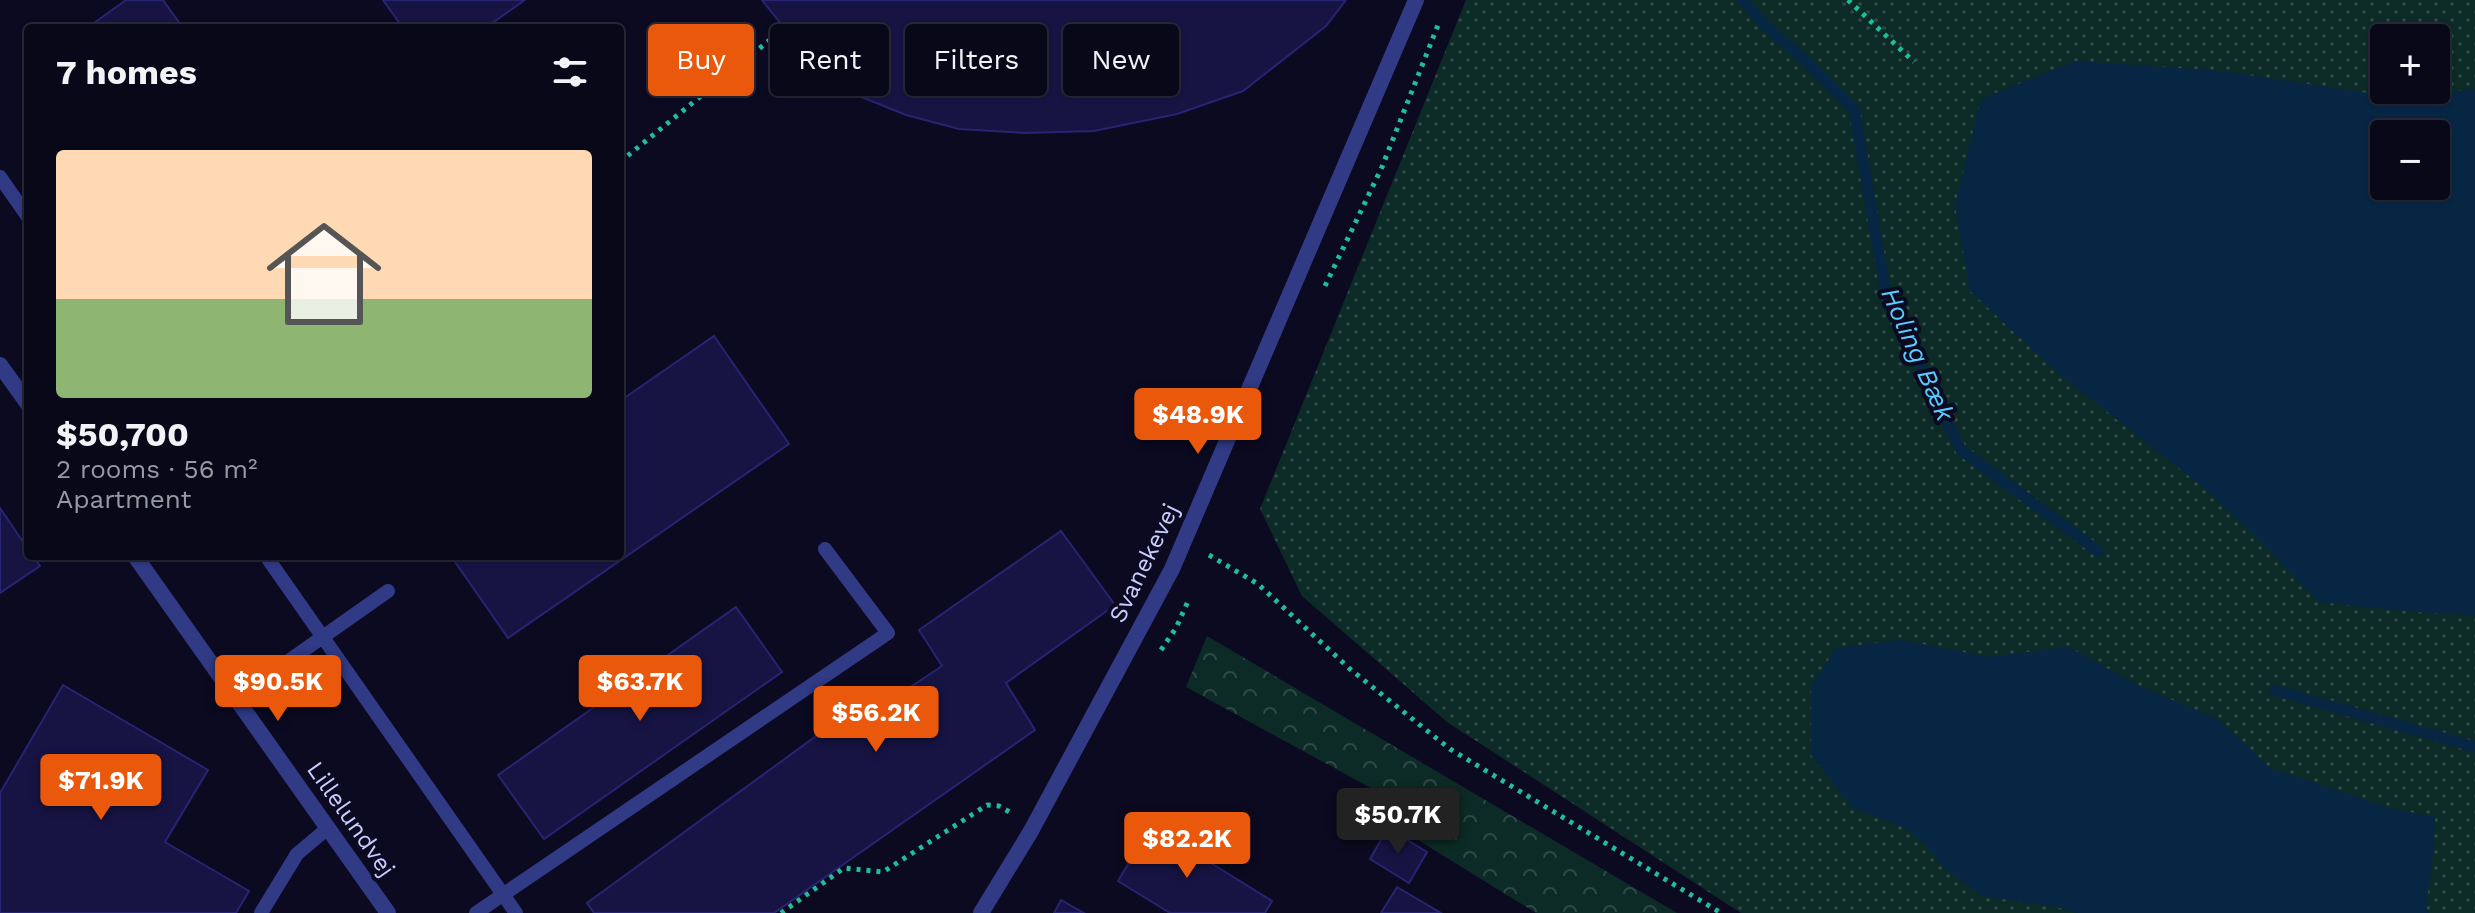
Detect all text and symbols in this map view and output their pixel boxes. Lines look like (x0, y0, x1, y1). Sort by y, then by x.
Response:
chip: Buy (648, 24, 754, 96)
chip: Rent (770, 24, 889, 96)
chip: Filters (905, 24, 1047, 96)
chip: New (1063, 24, 1179, 96)
map controls (2370, 24, 2450, 200)
button: + (2370, 24, 2450, 104)
icon: filters (548, 50, 592, 94)
text: 7 homes (56, 52, 197, 92)
button: − (2370, 120, 2450, 200)
icon: home (252, 202, 396, 346)
water label: Holing Bæk (1875, 283, 1961, 426)
pin: $48.9K (1133, 388, 1263, 456)
text: $48.9K (1152, 399, 1244, 429)
text: $50,700 (56, 414, 189, 454)
text: 2 rooms · 56 m² (56, 454, 258, 484)
text: Apartment (56, 484, 192, 514)
street label: Svanekevej (1103, 499, 1185, 627)
pin: $90.5K (213, 655, 343, 723)
pin: $63.7K (575, 655, 705, 723)
text: $90.5K (233, 666, 323, 696)
text: $63.7K (597, 666, 683, 696)
pin: $56.2K (811, 686, 941, 754)
text: $56.2K (832, 697, 920, 727)
pin: $71.9K (36, 754, 166, 822)
street label: Lillelundvej (301, 756, 401, 882)
text: $71.9K (58, 765, 144, 795)
pin: $50.7K (1333, 788, 1463, 856)
text: $50.7K (1355, 799, 1441, 829)
pin: $82.2K (1122, 812, 1252, 880)
text: $82.2K (1142, 823, 1232, 853)

